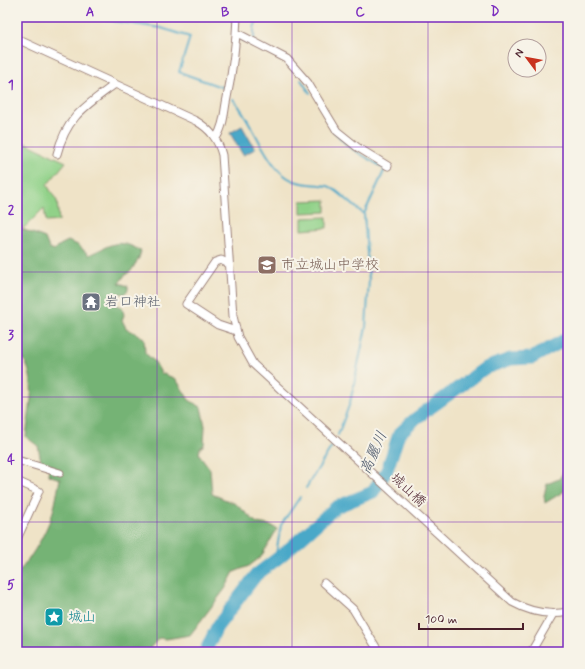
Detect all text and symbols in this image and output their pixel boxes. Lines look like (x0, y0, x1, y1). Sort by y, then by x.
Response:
text: A (86, 4, 94, 21)
text: B (221, 4, 230, 21)
text: C (355, 4, 365, 21)
text: D (491, 4, 500, 21)
north arrow (507, 38, 547, 78)
text: N (511, 46, 527, 60)
text: 1 (8, 77, 14, 94)
text: 2 (8, 202, 15, 219)
school or university icon: 市立城山中学校 (256, 254, 278, 276)
place label: 市立城山中学校 (281, 256, 379, 274)
temple icon: 岩口神社 (80, 291, 102, 313)
place label: 岩口神社 (105, 293, 161, 311)
text: 3 (8, 327, 14, 344)
water label: 高麗川 (356, 428, 392, 478)
text: 4 (7, 452, 15, 469)
street label: 城山橋 (387, 469, 429, 511)
text: 5 (7, 577, 15, 594)
scale bar (419, 605, 523, 631)
place icon: 城山 (43, 606, 65, 628)
place label: 城山 (68, 608, 96, 626)
text: 100 m (425, 612, 457, 628)

